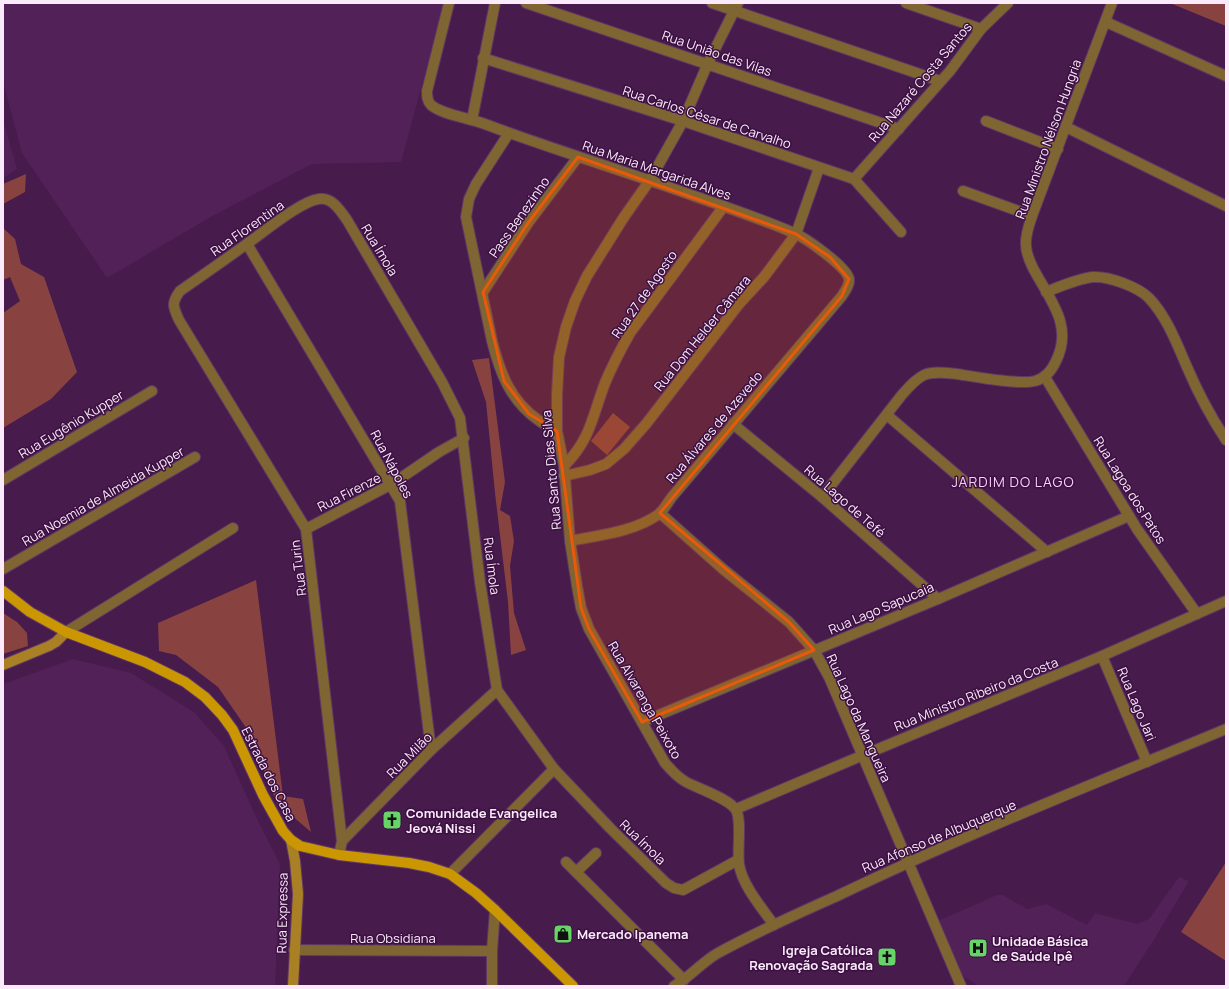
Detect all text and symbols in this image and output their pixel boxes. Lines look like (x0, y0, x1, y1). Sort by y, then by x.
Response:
street label: Rua Nazaré Costa Santos (864, 18, 976, 146)
street label: Rua União das Vilas (660, 26, 775, 80)
street label: Rua Ministro Nélson Hungria (1011, 57, 1085, 221)
street label: Rua Carlos César de Carvalho (620, 81, 794, 153)
street label: Rua Maria Margarida Alves (580, 136, 734, 204)
street label: Pass Benezinho (484, 173, 554, 261)
street label: Rua Florentina (207, 196, 287, 260)
street label: Rua Ímola (357, 221, 403, 279)
street label: Rua 27 de Agosto (607, 246, 681, 341)
street label: Rua Dom Helder Câmara (650, 271, 754, 395)
street label: Rua Álvares de Azevedo (662, 367, 766, 487)
street label: Rua Eugênio Kupper (15, 385, 127, 463)
street label: Rua Santo Dias Silva (537, 410, 565, 530)
street label: Rua Nápoles (367, 427, 418, 501)
street label: Rua Lagoa dos Patos (1090, 433, 1171, 547)
street label: Rua Noemia de Almeida Kupper (19, 442, 188, 550)
street label: Rua Lago de Tefé (801, 461, 890, 542)
street label: Rua Firenze (314, 468, 384, 516)
district label: JARDIM DO LAGO (951, 472, 1075, 491)
street label: Rua Ímola (480, 536, 504, 596)
street label: Rua Turin (286, 539, 310, 597)
street label: Rua Lago Sapucaia (826, 578, 936, 638)
street label: Rua Alvarenga Peixoto (604, 638, 686, 762)
street label: Rua Lago da Mangueira (823, 651, 895, 785)
street label: Rua Ministro Ribeiro da Costa (891, 653, 1061, 735)
street label: Rua Lago Jari (1113, 664, 1161, 744)
street label: Estrada dos Casa (237, 724, 301, 824)
street label: Rua Milão (382, 728, 436, 782)
street label: Rua Afonso de Albuquerque (859, 795, 1019, 877)
place label: Comunidade Evangelica Jeová Nissi (406, 804, 557, 837)
church icon: Comunidade Evangelica Jeová Nissi (381, 809, 403, 831)
street label: Rua Ímola (616, 815, 670, 869)
street label: Rua Expressa (272, 872, 292, 954)
shop icon: Mercado Ipanema (552, 923, 574, 945)
place label: Mercado Ipanema (577, 925, 689, 943)
street label: Rua Obsidiana (350, 929, 436, 947)
place label: Unidade Básica de Saúde Ipê (992, 932, 1088, 965)
hospital icon: Unidade Básica de Saúde Ipê (967, 937, 989, 959)
place label: Igreja Católica Renovação Sagrada (749, 941, 873, 974)
church icon: Igreja Católica Renovação Sagrada (876, 946, 898, 968)

